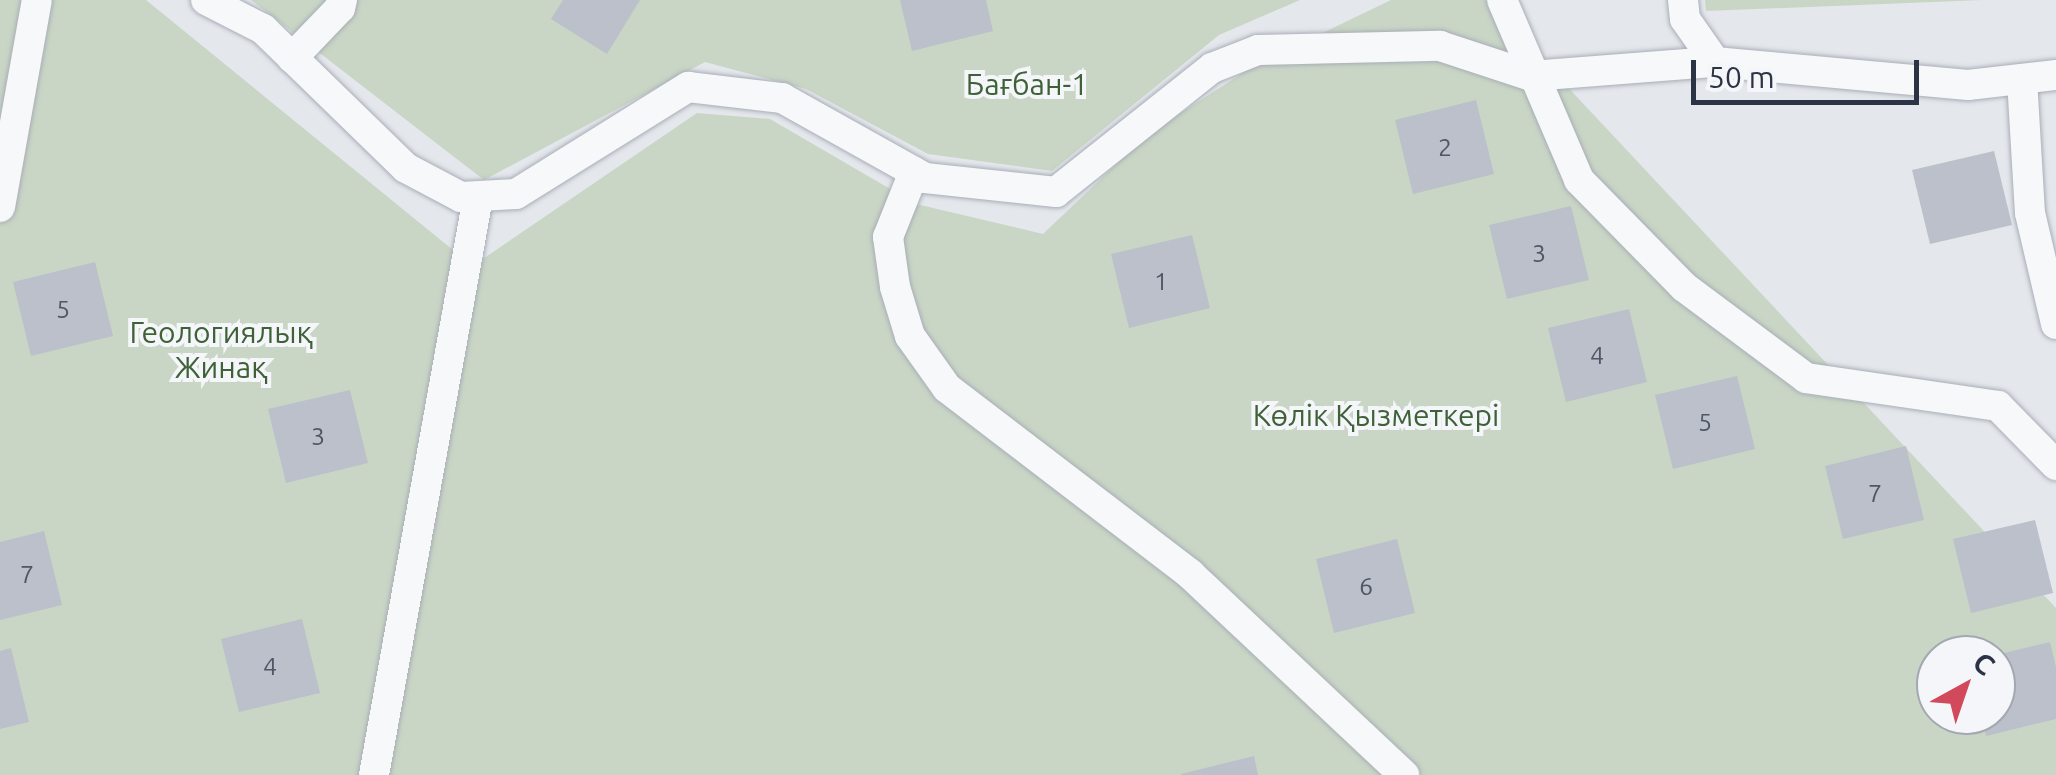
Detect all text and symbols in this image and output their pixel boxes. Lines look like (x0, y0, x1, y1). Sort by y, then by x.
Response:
scale bar (1696, 40, 1924, 102)
text: 50 m (1708, 60, 1775, 94)
park label: Бағбан-1 (966, 66, 1088, 102)
house number: 2 (1438, 132, 1452, 162)
house number: 3 (1532, 238, 1546, 268)
house number: 1 (1154, 266, 1168, 296)
house number: 5 (56, 294, 70, 324)
park label: Геологиялық Жинақ (129, 314, 313, 384)
house number: 4 (1590, 340, 1604, 370)
park label: Көлік Қызметкері (1253, 397, 1499, 433)
house number: 5 (1698, 407, 1712, 437)
house number: 3 (311, 421, 325, 451)
house number: 7 (1868, 478, 1882, 508)
house number: 7 (20, 559, 34, 589)
house number: 6 (1359, 571, 1373, 601)
north arrow (1916, 635, 2016, 735)
text: С (1967, 646, 2001, 681)
house number: 4 (263, 651, 277, 681)

